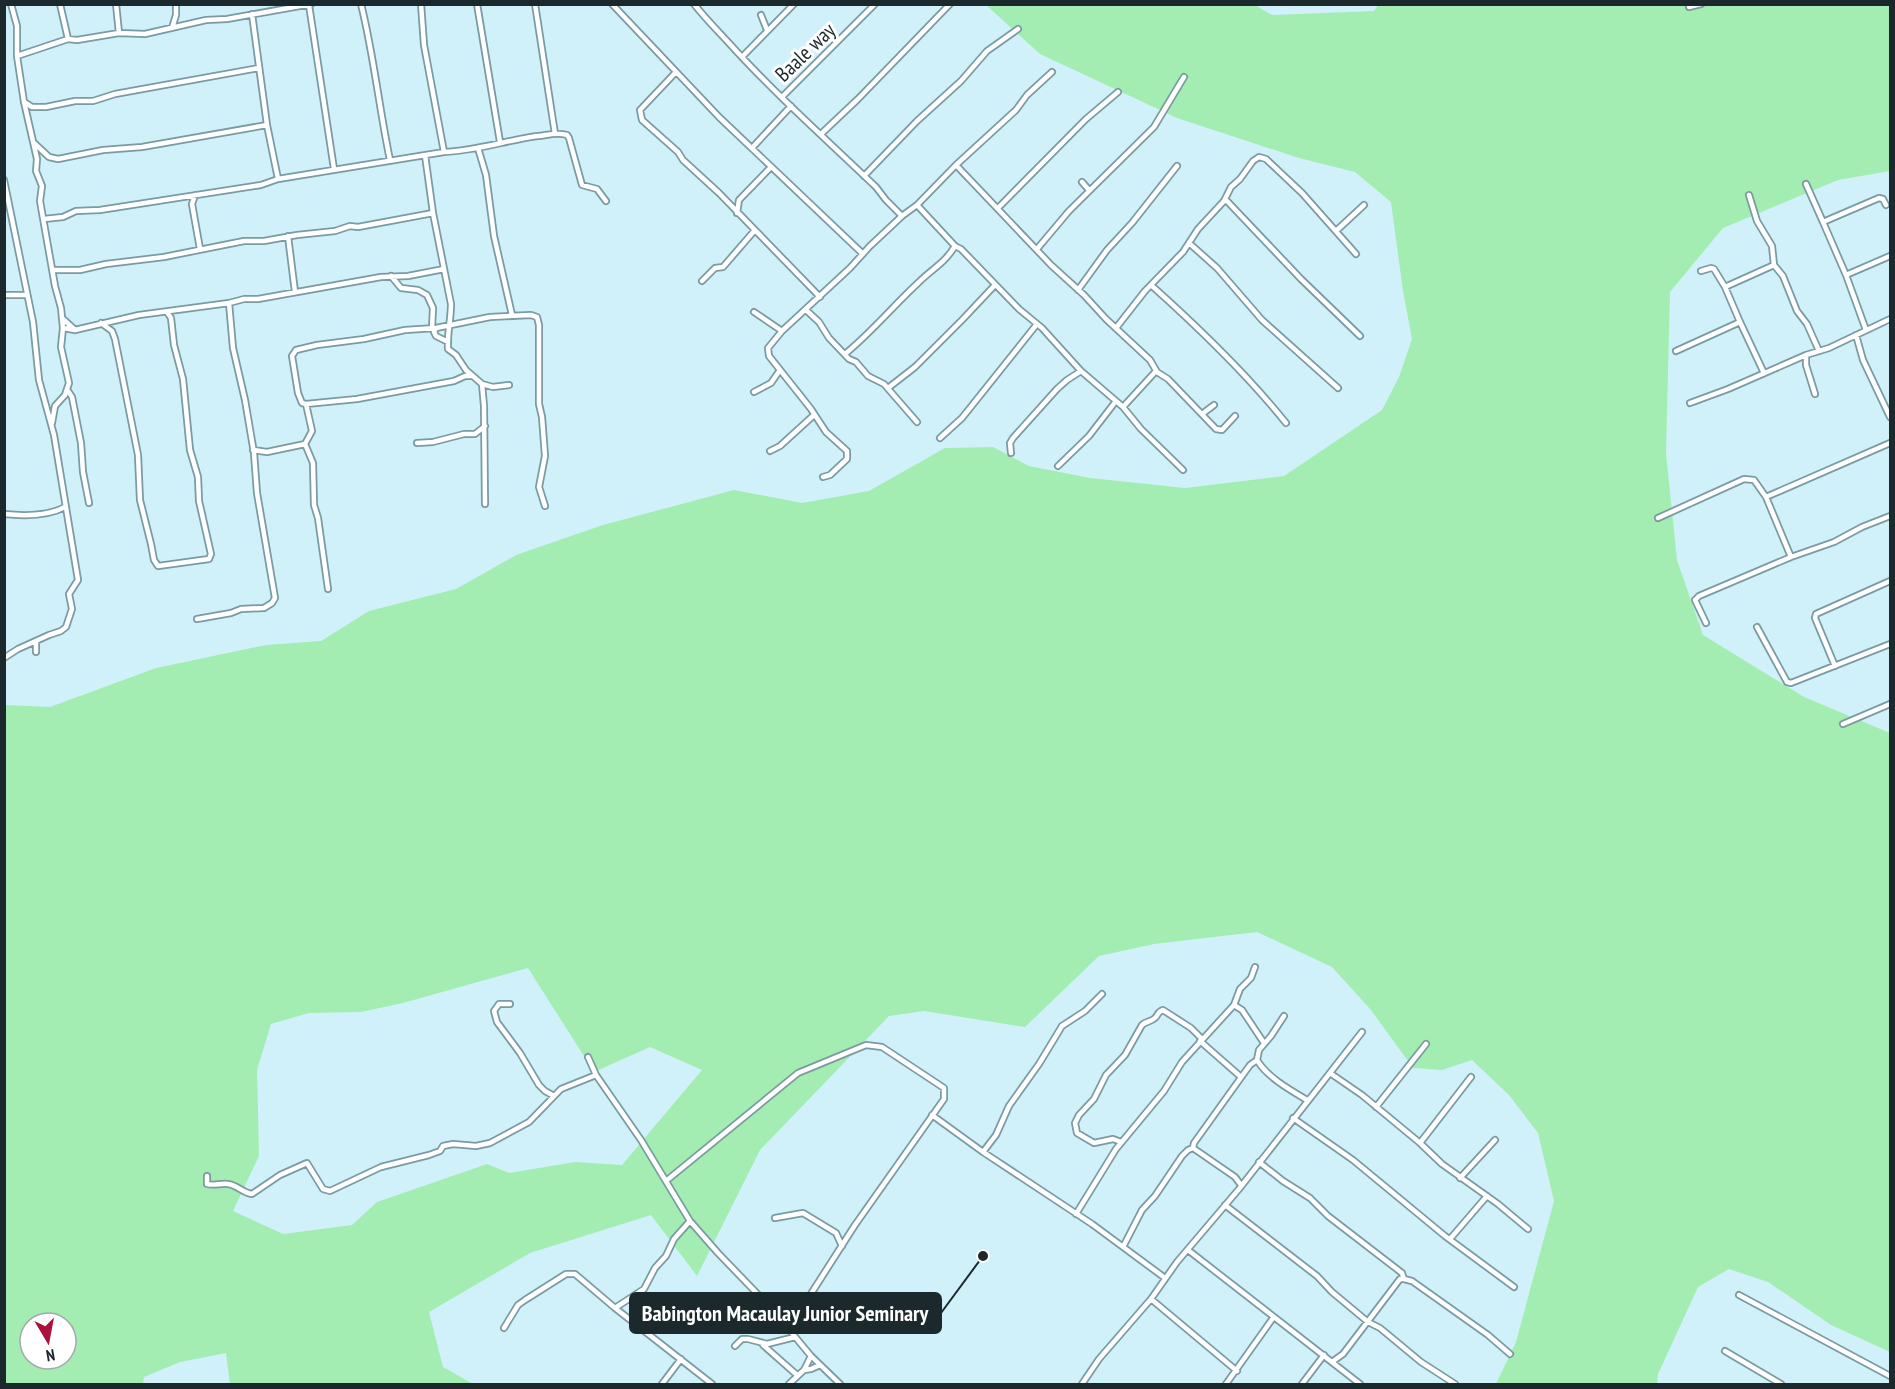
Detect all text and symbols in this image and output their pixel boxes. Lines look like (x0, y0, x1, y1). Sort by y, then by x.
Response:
street label: Baale way (769, 17, 841, 87)
callout: Babington Macaulay Junior Seminary (630, 1293, 941, 1333)
text: Babington Macaulay Junior Seminary (642, 1299, 930, 1327)
north arrow (18, 1311, 78, 1371)
text: N (45, 1345, 57, 1366)

